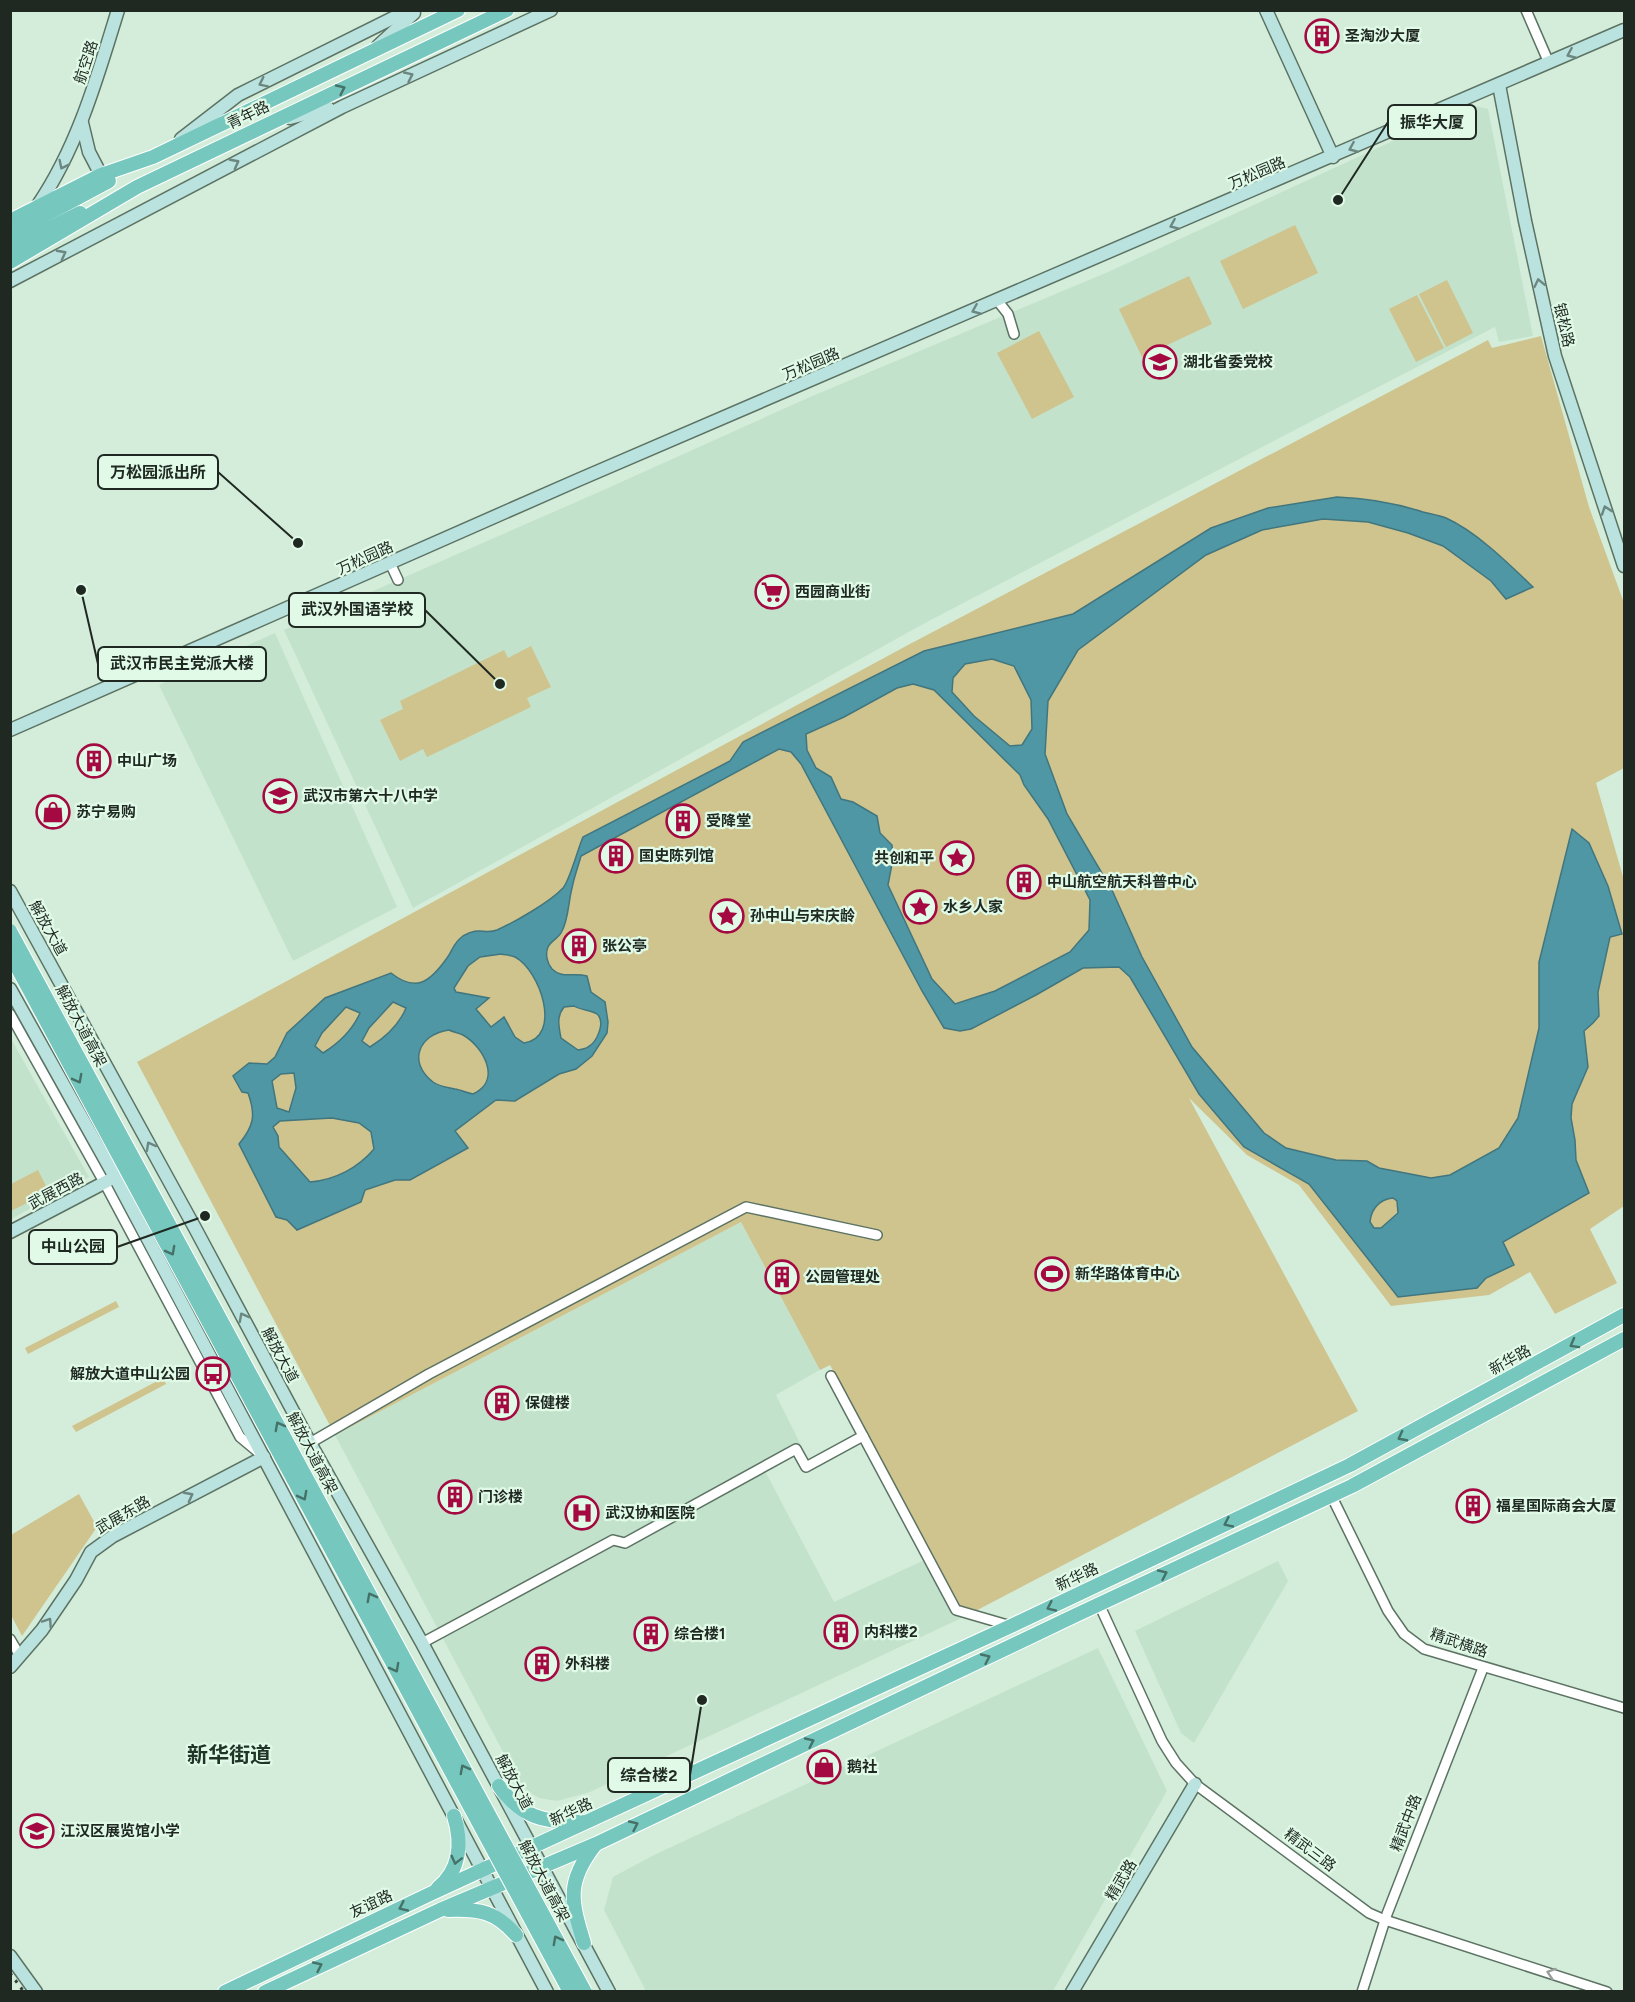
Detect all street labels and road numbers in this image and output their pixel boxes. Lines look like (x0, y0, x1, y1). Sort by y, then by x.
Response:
street label: 航空路 (70, 38, 102, 86)
street label: 青年路 (224, 97, 272, 133)
street label: 万松园路 (1226, 153, 1288, 193)
street label: 银松路 (1550, 301, 1578, 349)
street label: 万松园路 (780, 344, 842, 384)
street label: 万松园路 (334, 538, 396, 578)
street label: 解放大道 (26, 897, 70, 959)
street label: 解放大道高架 (52, 982, 110, 1070)
street label: 武展西路 (25, 1169, 87, 1213)
street label: 解放大道 (258, 1324, 302, 1386)
street label: 新华路 (1486, 1341, 1534, 1379)
street label: 解放大道高架 (283, 1409, 341, 1497)
street label: 武展东路 (93, 1492, 153, 1538)
street label: 新华路 (1053, 1559, 1101, 1595)
street label: 精武横路 (1428, 1625, 1490, 1661)
street label: 解放大道 (492, 1751, 536, 1813)
street label: 精武中路 (1387, 1792, 1425, 1854)
street label: 新华路 (547, 1794, 595, 1830)
street label: 精武三路 (1281, 1825, 1339, 1875)
street label: 解放大道高架 (515, 1837, 573, 1925)
street label: 精武路 (1102, 1856, 1140, 1904)
street label: 友谊路 (347, 1886, 395, 1922)

